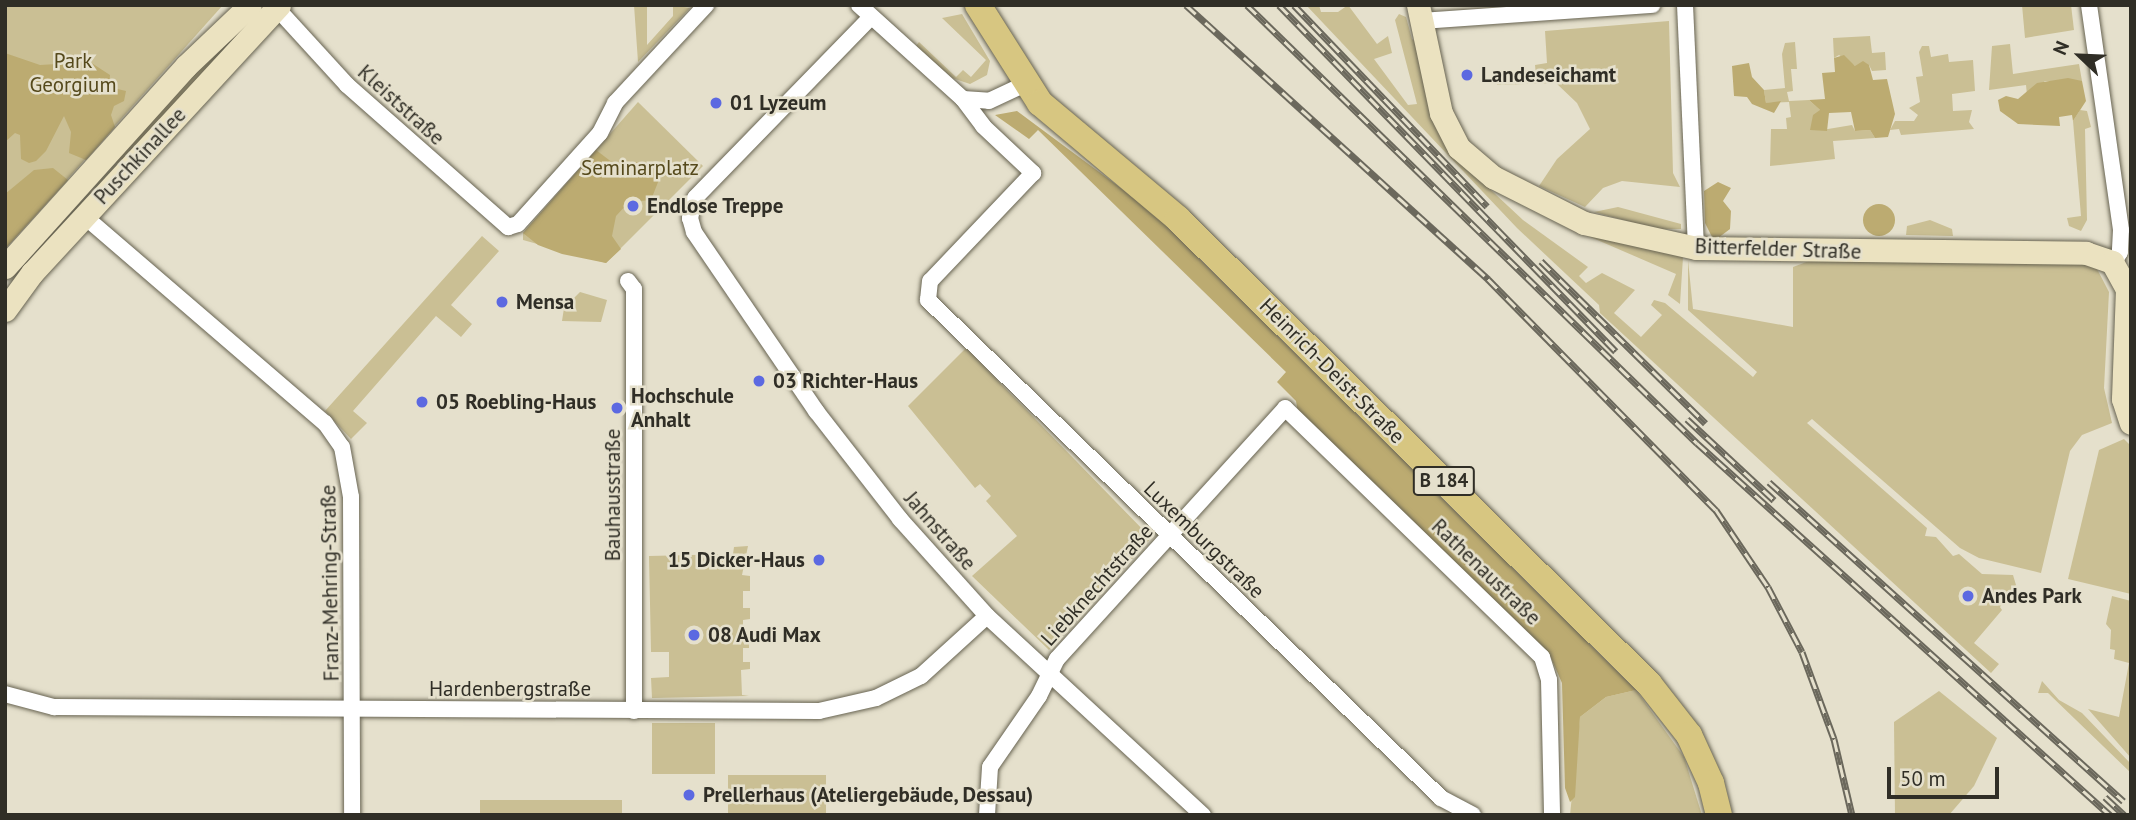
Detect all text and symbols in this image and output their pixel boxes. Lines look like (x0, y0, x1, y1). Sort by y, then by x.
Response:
north arrow (2045, 21, 2115, 91)
text: N (2047, 37, 2074, 58)
park label: Park Georgium (30, 48, 116, 98)
street label: Kleiststraße (353, 60, 449, 150)
place label: Landeseichamt (1481, 62, 1616, 88)
marker: Landeseichamt (1459, 67, 1475, 83)
place label: 01 Lyzeum (730, 90, 826, 116)
marker: 01 Lyzeum (708, 95, 724, 111)
street label: Puschkinallee (89, 102, 191, 210)
park label: Seminarplatz (581, 155, 699, 181)
place label: Endlose Treppe (647, 193, 784, 219)
marker: Endlose Treppe (625, 198, 641, 214)
street label: Bitterfelder Straße (1694, 234, 1862, 264)
place label: Mensa (516, 289, 574, 315)
street label: Heinrich-Deist-Straße (1254, 293, 1410, 449)
marker: Mensa (494, 294, 510, 310)
place label: 03 Richter-Haus (773, 368, 918, 394)
marker: 03 Richter-Haus (751, 373, 767, 389)
place label: Hochschule Anhalt (631, 383, 734, 433)
place label: 05 Roebling-Haus (436, 389, 596, 415)
marker: 05 Roebling-Haus (414, 394, 430, 410)
marker: Hochschule Anhalt (609, 400, 625, 416)
street label: Bauhausstraße (600, 429, 626, 561)
road number: B 184 (1412, 466, 1476, 496)
street label: Luxemburgstraße (1139, 476, 1269, 604)
street label: Franz-Mehring-Straße (316, 484, 344, 682)
street label: Jahnstraße (899, 486, 981, 576)
street label: Rathenaustraße (1426, 514, 1546, 630)
street label: Liebknechtstraße (1036, 519, 1158, 651)
place label: 15 Dicker-Haus (668, 547, 805, 573)
marker: 15 Dicker-Haus (811, 552, 827, 568)
place label: Andes Park (1982, 583, 2082, 609)
marker: Andes Park (1960, 588, 1976, 604)
place label: 08 Audi Max (708, 622, 822, 648)
marker: 08 Audi Max (686, 627, 702, 643)
street label: Hardenbergstraße (429, 676, 591, 702)
scale bar (1891, 754, 2003, 798)
text: 50 m (1900, 765, 1946, 792)
place label: Prellerhaus (Ateliergebäude, Dessau) (703, 782, 1035, 808)
marker: Prellerhaus (Ateliergebäude, Dessau) (681, 787, 697, 803)

